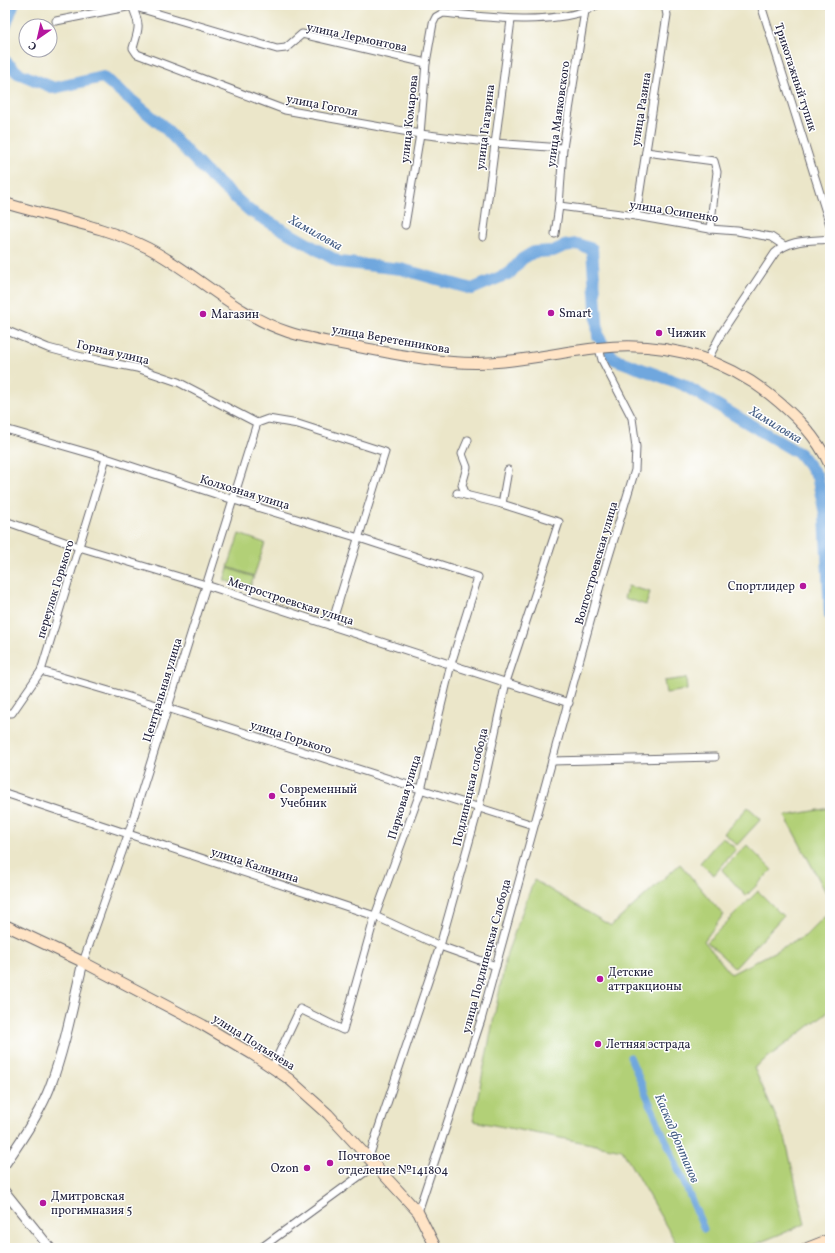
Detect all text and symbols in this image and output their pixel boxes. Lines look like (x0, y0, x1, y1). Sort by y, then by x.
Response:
north arrow (18, 18, 58, 58)
street label: улица Лермонтова (305, 19, 409, 56)
street label: Трикотажный тупик (770, 21, 820, 134)
text: С (26, 37, 40, 53)
street label: улица Маяковского (544, 60, 574, 168)
street label: улица Разина (628, 71, 656, 147)
street label: улица Комарова (397, 74, 423, 164)
street label: улица Гагарина (473, 83, 499, 171)
street label: улица Гоголя (285, 91, 359, 121)
street label: улица Осипенко (628, 197, 719, 227)
water label: Хамиловка (284, 211, 345, 256)
place label: Smart (559, 306, 591, 322)
place label: Магазин (211, 307, 259, 323)
marker: Smart (546, 308, 556, 318)
marker: Магазин (198, 309, 208, 319)
street label: улица Веретенникова (330, 322, 451, 358)
place label: Чижик (667, 326, 707, 342)
marker: Чижик (654, 328, 664, 338)
street label: Горная улица (75, 337, 151, 369)
water label: Хамиловка (744, 402, 805, 449)
street label: Колхозная улица (198, 472, 292, 514)
street label: Волгостроевская улица (572, 500, 622, 627)
street label: переулок Горького (33, 538, 79, 640)
street label: Метростроевская улица (226, 574, 356, 630)
place label: Спортлидер (728, 579, 795, 595)
marker: Спортлидер (798, 581, 808, 591)
street label: Центральная улица (139, 636, 186, 745)
street label: улица Горького (248, 717, 334, 759)
street label: Подлипецкая слобода (450, 727, 492, 848)
street label: Парковая улица (384, 753, 425, 842)
place label: Современный Учебник (280, 782, 357, 812)
marker: Современный Учебник (267, 791, 277, 801)
street label: улица Калинина (209, 844, 301, 888)
street label: улица Подлипецкая Слобода (459, 877, 515, 1035)
place label: Детские аттракционы (608, 965, 682, 995)
marker: Детские аттракционы (595, 974, 605, 984)
street label: улица Подъячева (209, 1011, 298, 1075)
place label: Летняя эстрада (606, 1037, 691, 1053)
marker: Летняя эстрада (593, 1039, 603, 1049)
water label: Каскад фонтанов (649, 1091, 703, 1186)
place label: Почтовое отделение №141804 (338, 1149, 448, 1179)
marker: Почтовое отделение №141804 (325, 1158, 335, 1168)
place label: Ozon (271, 1161, 299, 1177)
marker: Ozon (302, 1163, 312, 1173)
place label: Дмитровская прогимназия 5 (51, 1189, 132, 1219)
marker: Дмитровская прогимназия 5 (38, 1198, 48, 1208)

